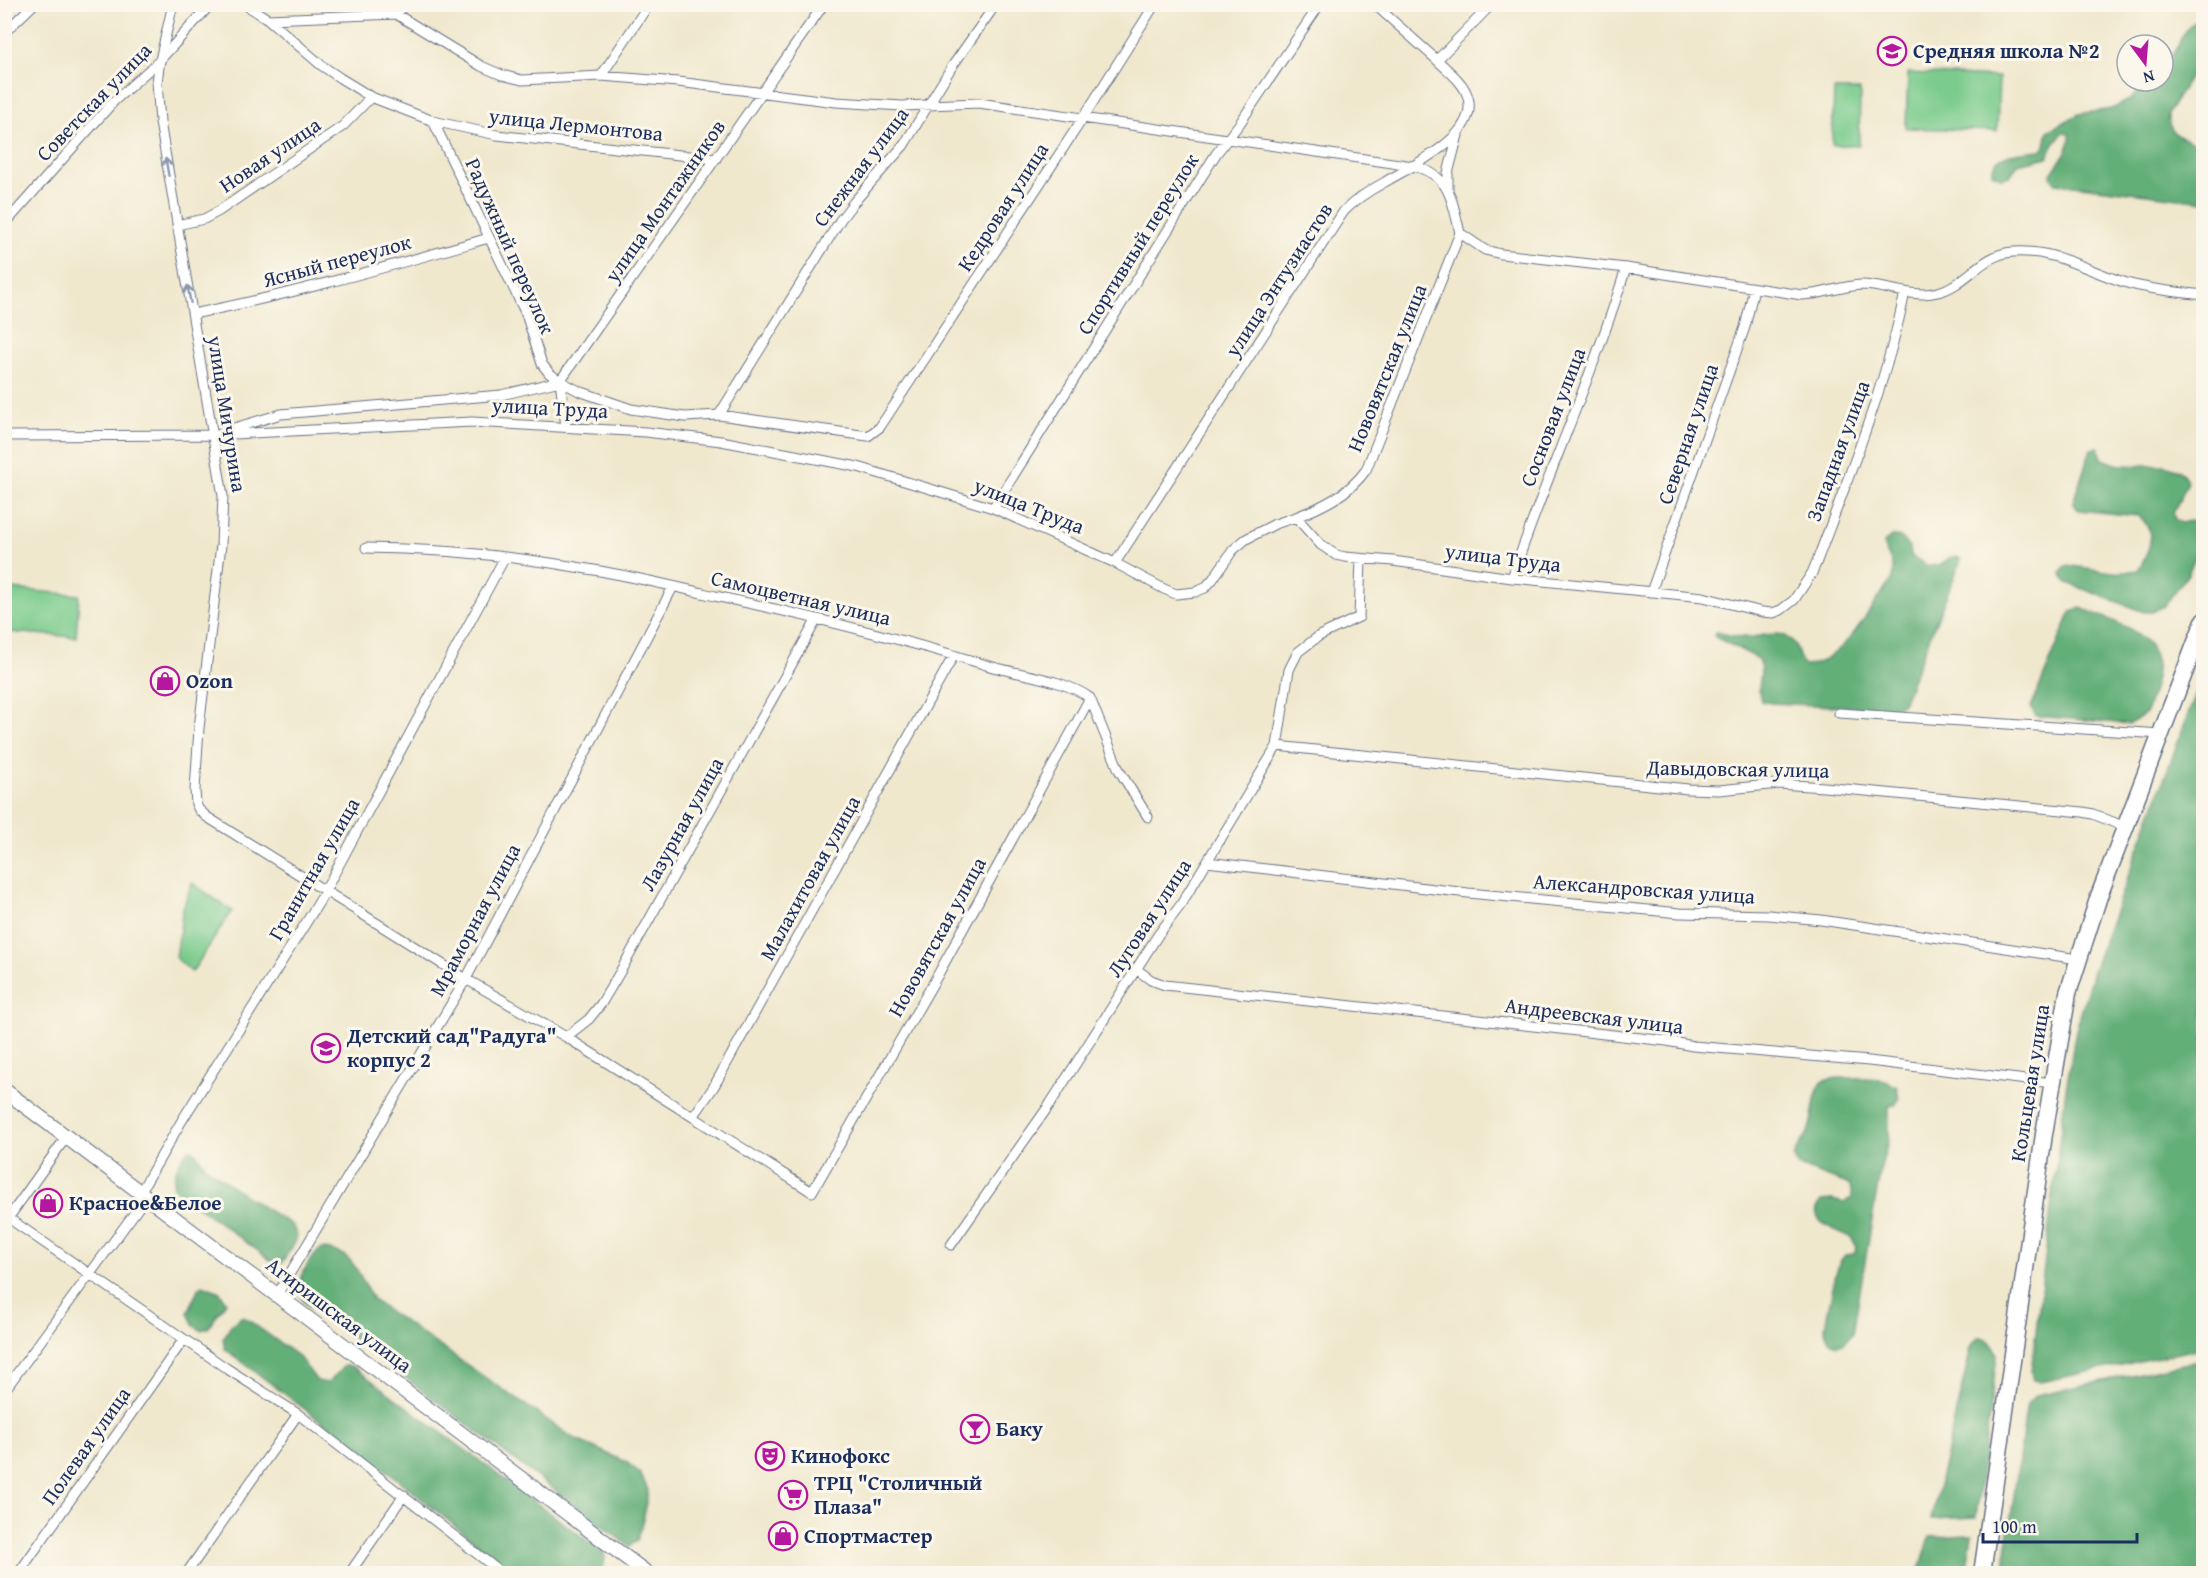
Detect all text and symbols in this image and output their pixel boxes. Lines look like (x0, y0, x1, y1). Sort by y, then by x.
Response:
north arrow (2115, 33, 2175, 93)
street label: Советская улица (29, 35, 158, 168)
school or university icon: Средняя школа №2 (1876, 35, 1908, 67)
place label: Средняя школа №2 (1913, 35, 2100, 66)
text: N (2140, 64, 2158, 91)
street label: улица Лермонтова (486, 100, 665, 149)
street label: Снежная улица (805, 100, 916, 233)
street label: Новая улица (213, 109, 327, 200)
street label: улица Монтажников (596, 113, 733, 289)
street label: Кедровая улица (949, 136, 1056, 277)
street label: Спортивный переулок (1069, 147, 1206, 341)
street label: Радужный переулок (458, 153, 563, 339)
one-way arrow (162, 158, 173, 177)
street label: улица Энтузиастов (1216, 196, 1340, 364)
street label: Ясный переулок (258, 226, 415, 295)
street label: Нововятская улица (1339, 279, 1434, 457)
one-way arrow (183, 285, 194, 304)
street label: улица Мичурина (200, 332, 255, 494)
street label: Сосновая улица (1512, 343, 1593, 491)
street label: Северная улица (1649, 359, 1726, 508)
street label: Западная улица (1798, 376, 1877, 526)
street label: улица Труда (490, 389, 609, 426)
street label: улица Труда (968, 469, 1089, 542)
street label: улица Труда (1442, 535, 1563, 580)
street label: Самоцветная улица (708, 562, 894, 633)
shop icon: Ozon (149, 665, 181, 697)
place label: Ozon (186, 665, 233, 696)
street label: Лазурная улица (632, 751, 731, 896)
street label: Давыдовская улица (1645, 751, 1830, 786)
street label: Малахитовая улица (751, 790, 868, 966)
street label: Гранитная улица (260, 792, 367, 946)
street label: Мраморная улица (421, 838, 528, 1002)
street label: Нововятская улица (880, 851, 993, 1023)
street label: Луговая улица (1099, 852, 1199, 983)
street label: Александровская улица (1532, 865, 1756, 912)
street label: Андреевская улица (1503, 989, 1685, 1042)
street label: Кольцевая улица (2002, 1002, 2057, 1164)
place label: Детский сад"Радуга" корпус 2 (346, 1020, 557, 1075)
school or university icon: Детский сад"Радуга" корпус 2 (310, 1032, 342, 1064)
shop icon: Красное&Белое (32, 1187, 64, 1219)
place label: Красное&Белое (69, 1187, 222, 1218)
street label: Агиришская улица (260, 1249, 419, 1380)
street label: Полевая улица (33, 1380, 138, 1511)
bar icon: Баку (959, 1413, 991, 1445)
place label: Баку (996, 1413, 1043, 1444)
theatre icon: Кинофокс (754, 1440, 786, 1472)
place label: Кинофокс (791, 1440, 890, 1471)
place label: ТРЦ "Столичный Плаза" (814, 1467, 982, 1522)
supermarket icon: ТРЦ "Столичный Плаза" (777, 1479, 809, 1511)
scale bar (1983, 1506, 2138, 1544)
text: 100 m (1992, 1513, 2037, 1540)
shop icon: Спортмастер (767, 1520, 799, 1552)
place label: Спортмастер (804, 1520, 933, 1551)

